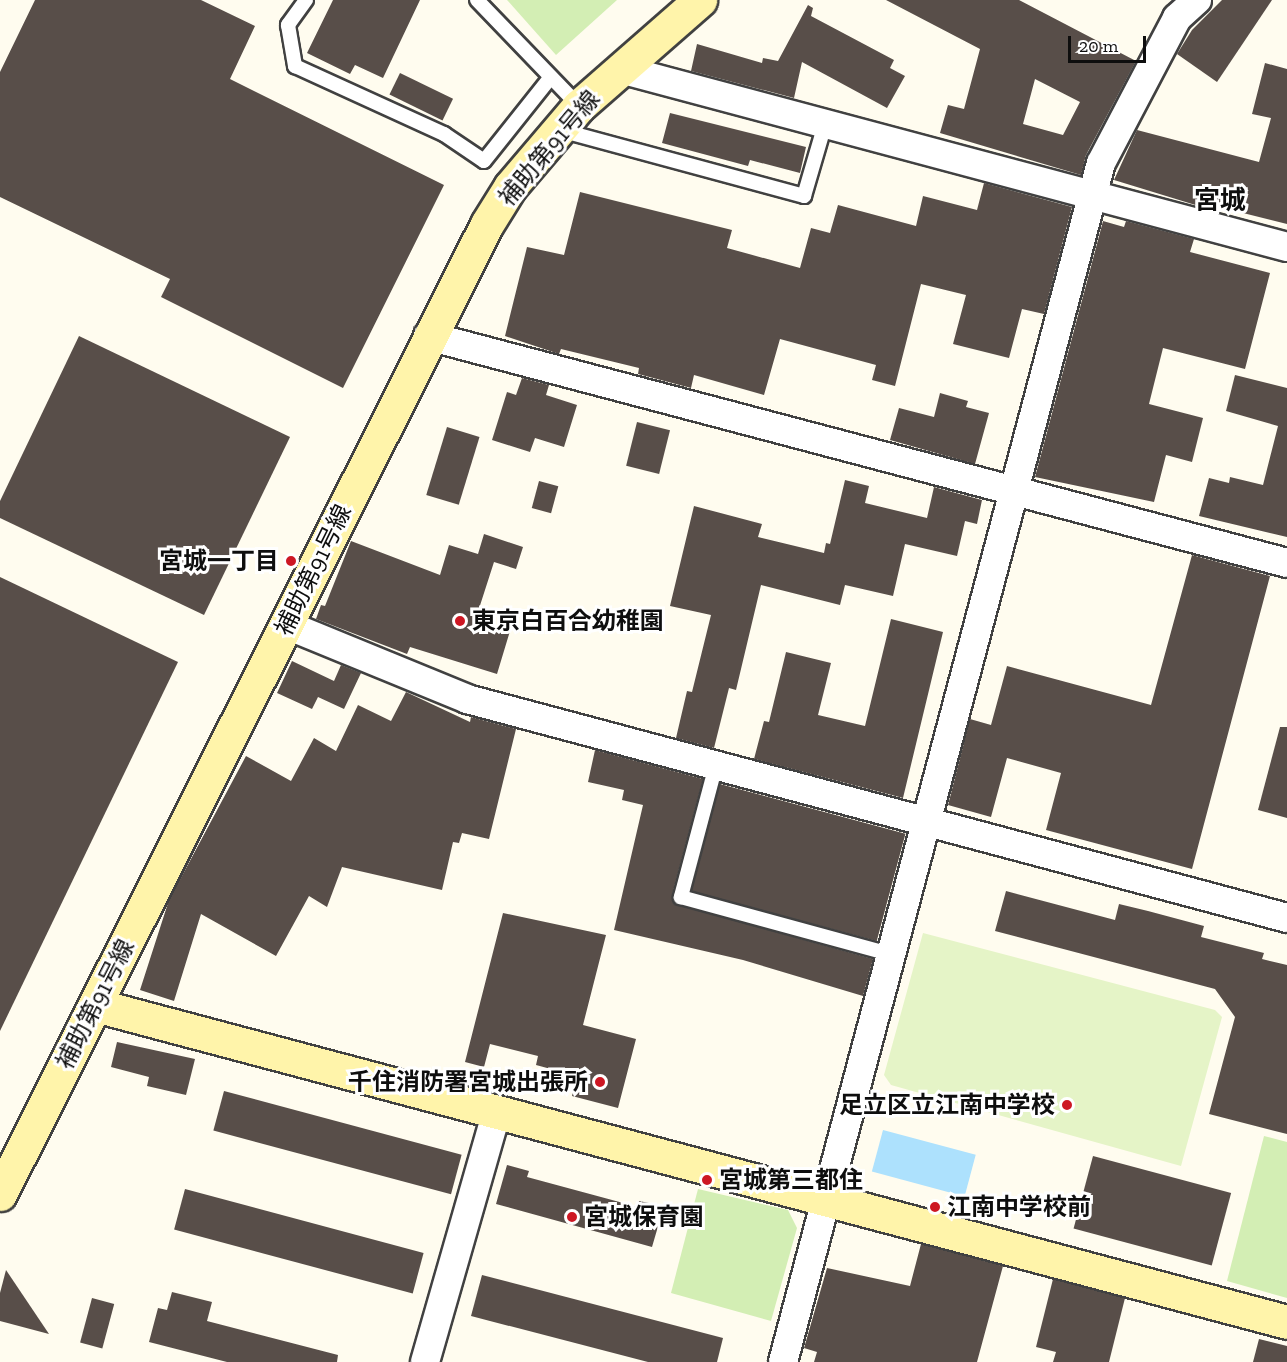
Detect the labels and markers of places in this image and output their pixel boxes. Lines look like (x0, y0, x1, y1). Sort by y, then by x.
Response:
place label: 宮城一丁目 (159, 547, 279, 575)
marker: 宮城一丁目 (284, 554, 298, 568)
place label: 東京白百合幼稚園 (472, 607, 664, 635)
marker: 東京白百合幼稚園 (453, 614, 467, 628)
place label: 千住消防署宮城出張所 (348, 1068, 588, 1096)
marker: 千住消防署宮城出張所 (593, 1075, 607, 1089)
place label: 足立区立江南中学校 (839, 1091, 1055, 1119)
marker: 足立区立江南中学校 (1060, 1098, 1074, 1112)
place label: 宮城第三都住 (719, 1166, 863, 1194)
marker: 宮城第三都住 (700, 1173, 714, 1187)
place label: 江南中学校前 (947, 1193, 1091, 1221)
marker: 江南中学校前 (928, 1200, 942, 1214)
place label: 宮城保育園 (584, 1203, 704, 1231)
marker: 宮城保育園 (565, 1210, 579, 1224)

